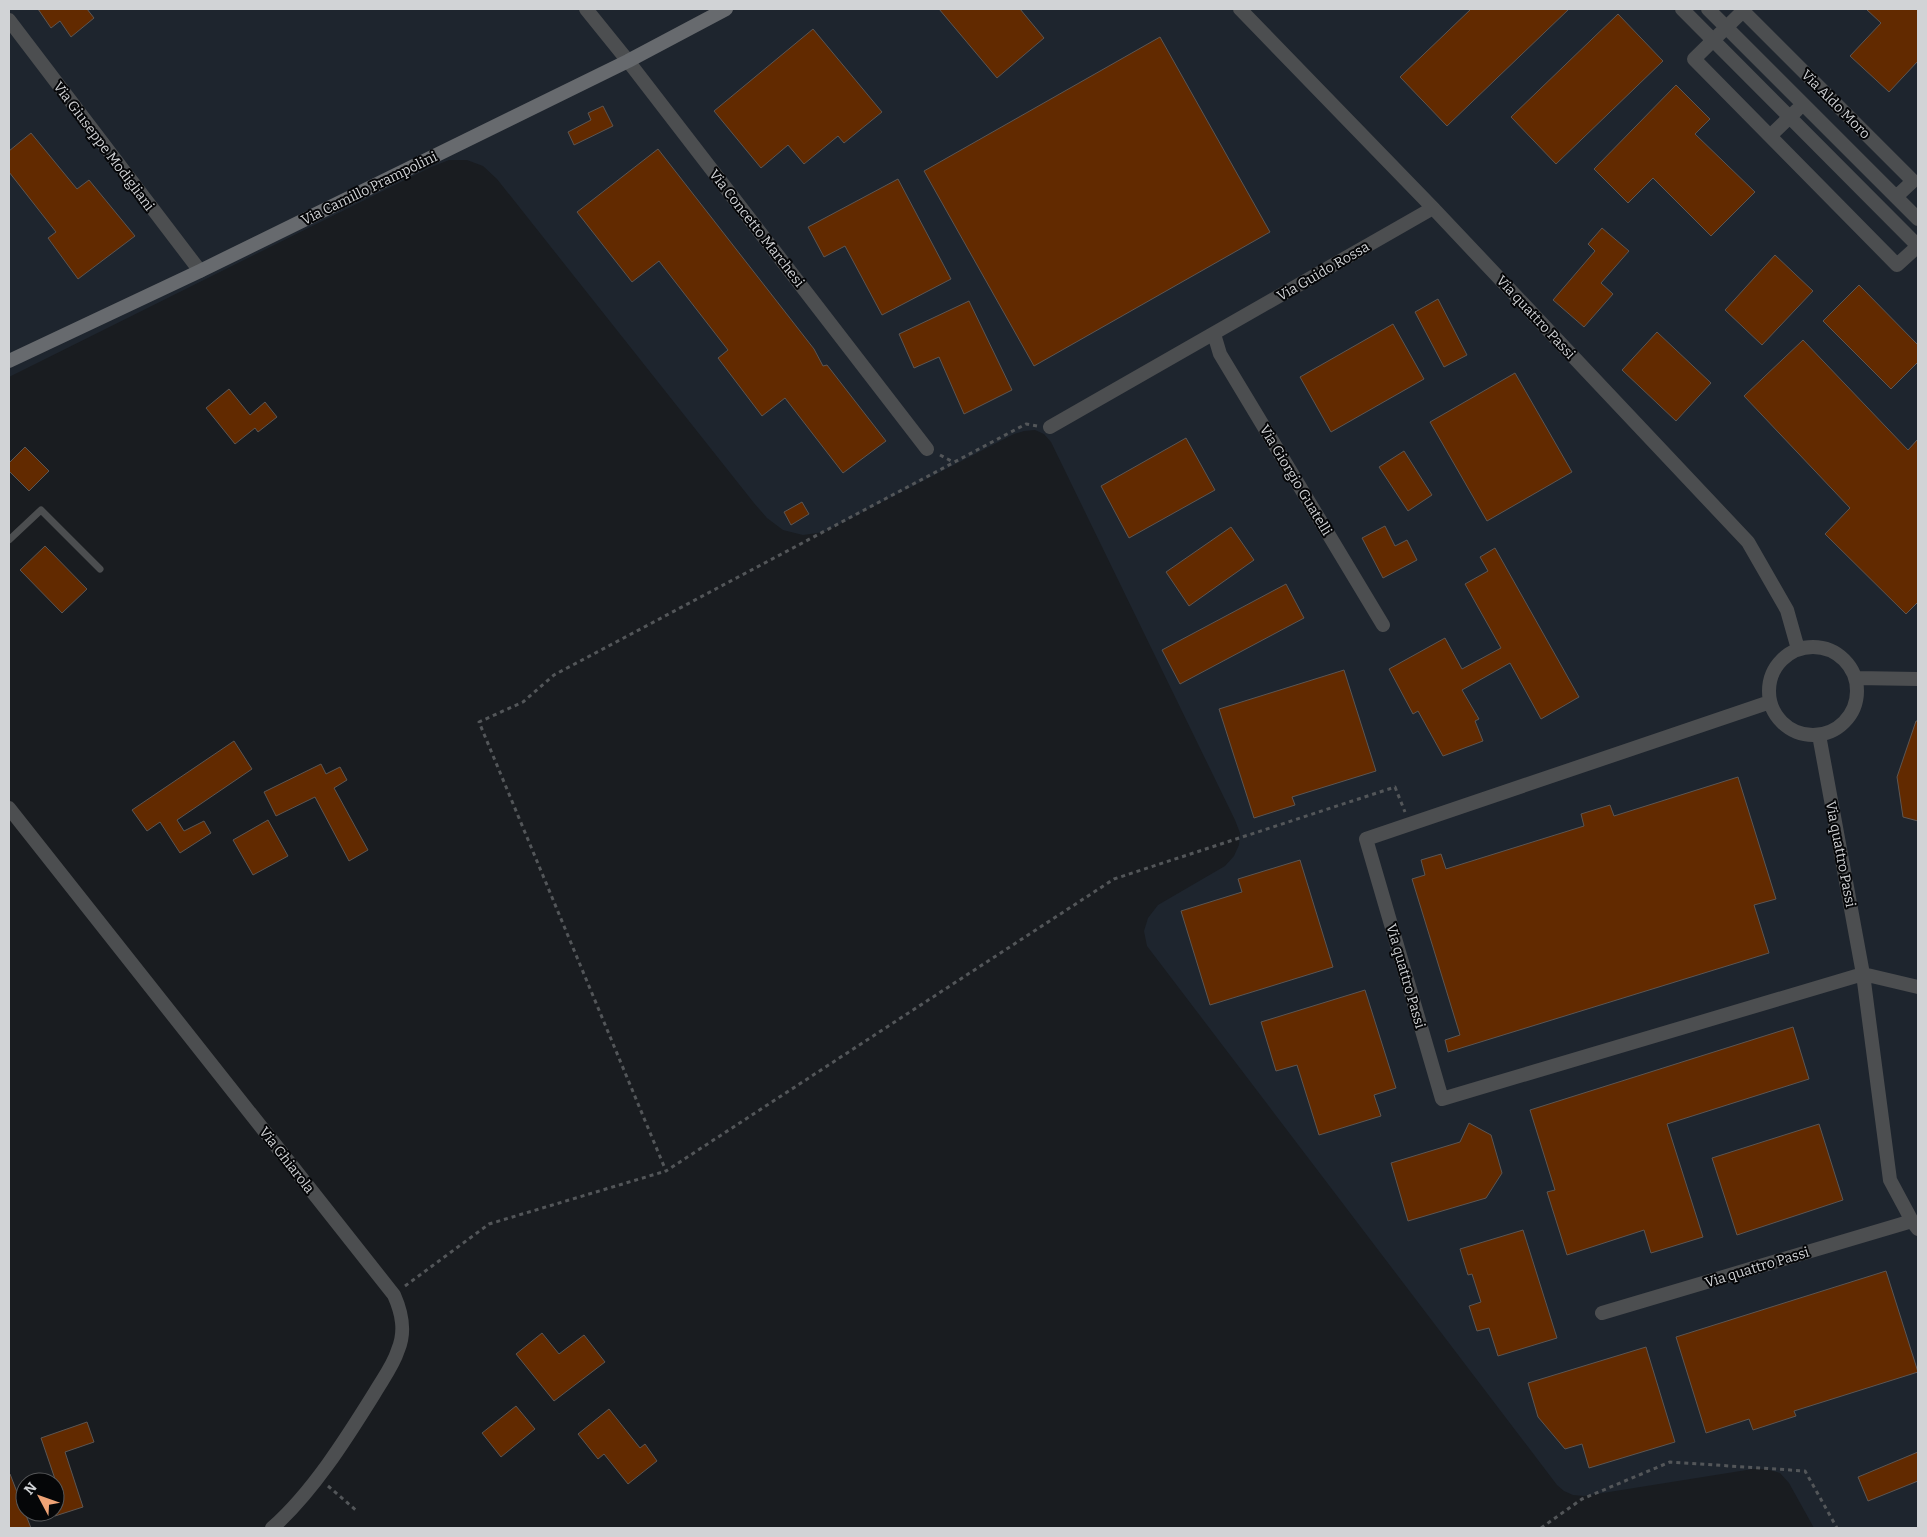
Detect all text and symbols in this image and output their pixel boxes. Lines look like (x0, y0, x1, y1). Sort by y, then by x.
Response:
street label: Via Aldo Moro (1798, 66, 1874, 142)
street label: Via Giuseppe Modigliani (49, 78, 158, 214)
street label: Via Camillo Prampolini (299, 148, 440, 229)
street label: Via Concetto Marchesi (705, 166, 808, 290)
street label: Via Guido Rossa (1274, 238, 1373, 305)
street label: Via quattro Passi (1493, 272, 1579, 363)
street label: Via Giorgio Guatelli (1256, 422, 1335, 539)
street label: Via quattro Passi (1822, 799, 1859, 909)
street label: Via quattro Passi (1382, 922, 1429, 1030)
street label: Via Ghiarola (255, 1124, 318, 1197)
street label: Via quattro Passi (1703, 1244, 1811, 1291)
north arrow (15, 1472, 65, 1522)
text: N (21, 1479, 41, 1498)

